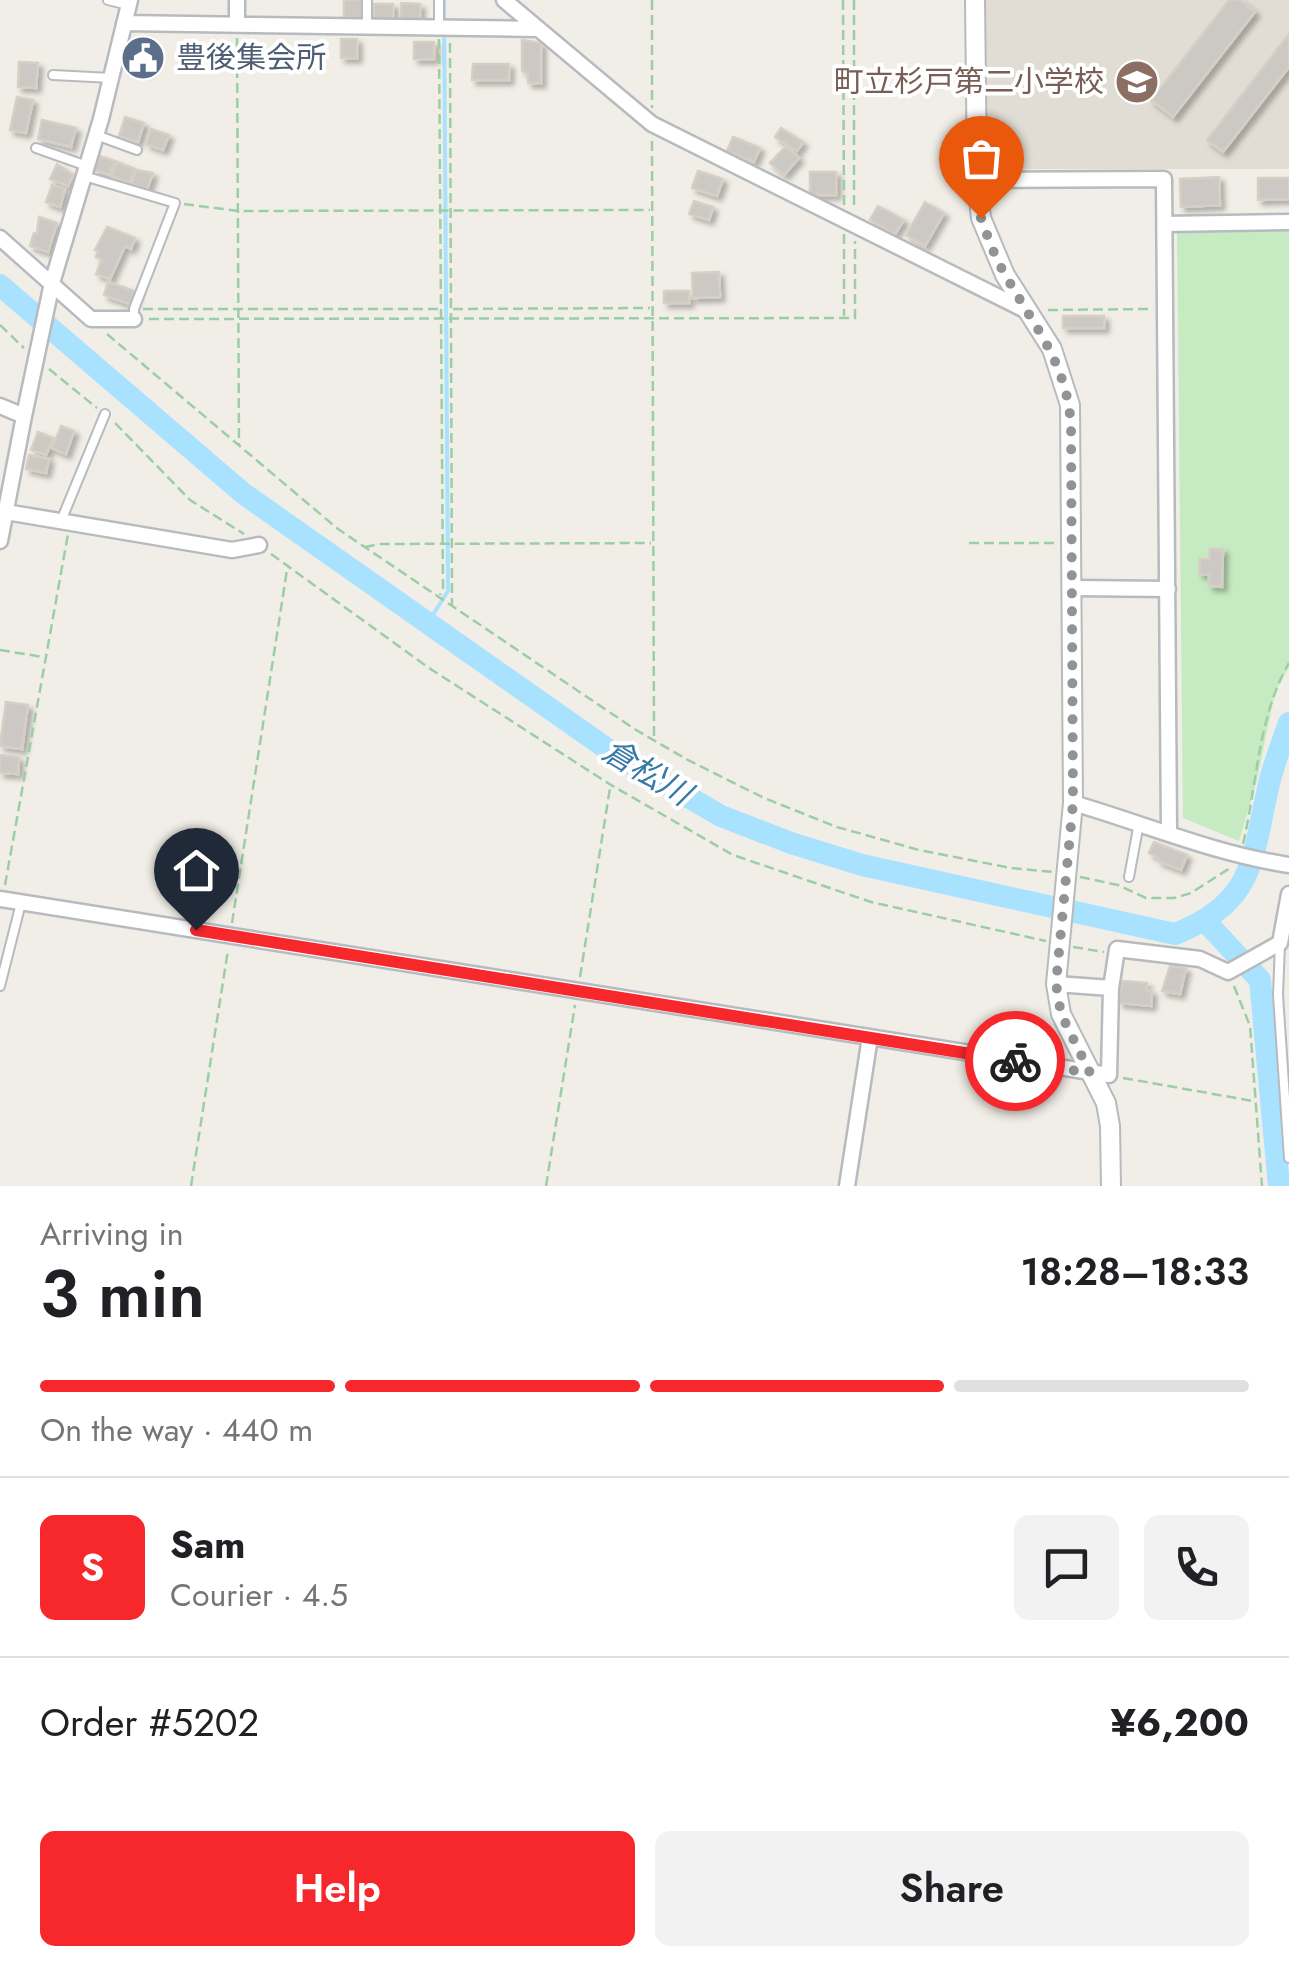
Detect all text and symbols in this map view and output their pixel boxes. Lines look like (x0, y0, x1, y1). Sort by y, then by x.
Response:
public building icon: 豊後集会所 (120, 35, 166, 81)
place label: 豊後集会所 (176, 36, 326, 79)
school or university icon: 町立杉戸第二小学校 (1114, 59, 1160, 105)
place label: 町立杉戸第二小学校 (834, 60, 1104, 103)
pin (939, 116, 1024, 219)
icon: bag (954, 131, 1009, 186)
water label: 倉松川 (594, 728, 703, 818)
pin (154, 828, 239, 931)
icon: home (169, 843, 224, 898)
courier (965, 1011, 1065, 1111)
icon: bike (988, 1034, 1043, 1089)
text: Arriving in (40, 1211, 184, 1257)
text: 18:28–18:33 (1021, 1244, 1249, 1299)
text: 3 min (40, 1247, 205, 1341)
text: On the way · 440 m (40, 1407, 313, 1453)
button: chat (1014, 1515, 1119, 1620)
button: phone (1144, 1515, 1249, 1620)
text: Sam (170, 1517, 245, 1572)
text: S (81, 1540, 104, 1595)
text: Courier · 4.5 (170, 1572, 348, 1618)
text: Order #5202 (40, 1695, 259, 1750)
text: ¥6,200 (1111, 1695, 1249, 1750)
button: Help (40, 1831, 635, 1946)
button: Share (655, 1831, 1249, 1946)

